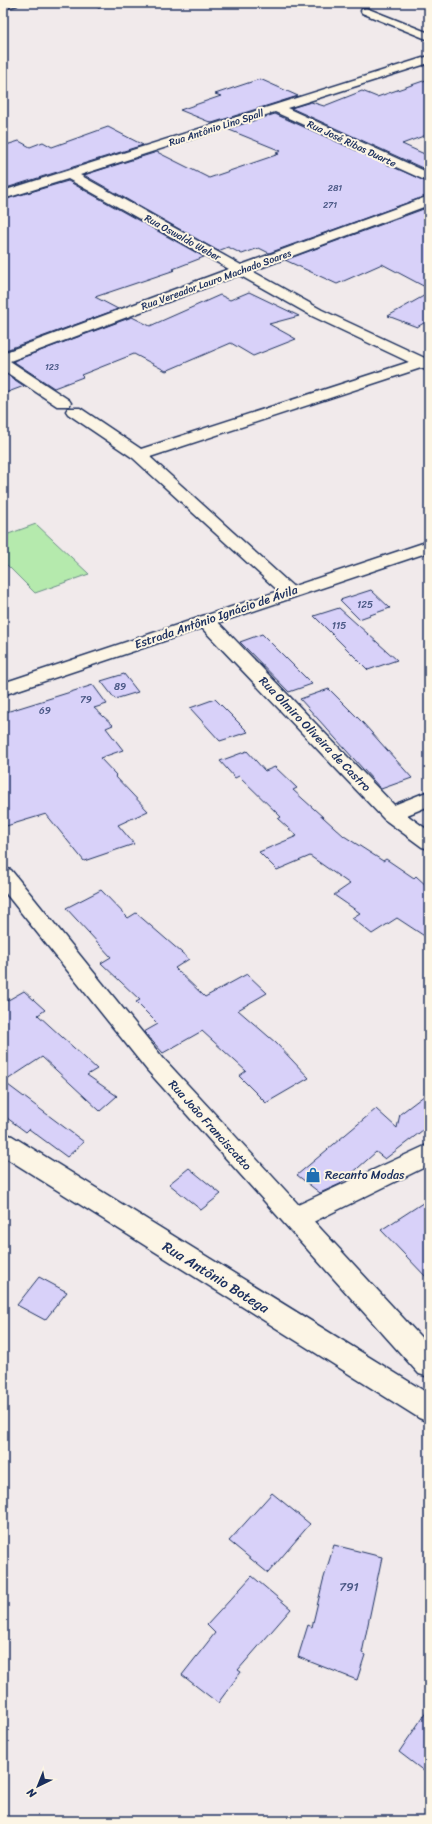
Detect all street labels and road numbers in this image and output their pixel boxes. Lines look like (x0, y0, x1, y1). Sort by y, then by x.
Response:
street label: Rua Antônio Lino Spall (166, 104, 267, 152)
street label: Rua José Ribas Duarte (304, 115, 399, 173)
street label: Rua Oswaldo Weber (141, 209, 225, 267)
street label: Rua Vereador Lauro Machado Soares (139, 244, 295, 316)
street label: Estrada Antônio Ignácio de Ávila (131, 578, 302, 655)
street label: Rua Olmiro Oliveira de Castro (254, 671, 376, 797)
street label: Rua João Franciscatto (163, 1074, 257, 1176)
street label: Rua Antônio Botega (157, 1234, 275, 1321)

